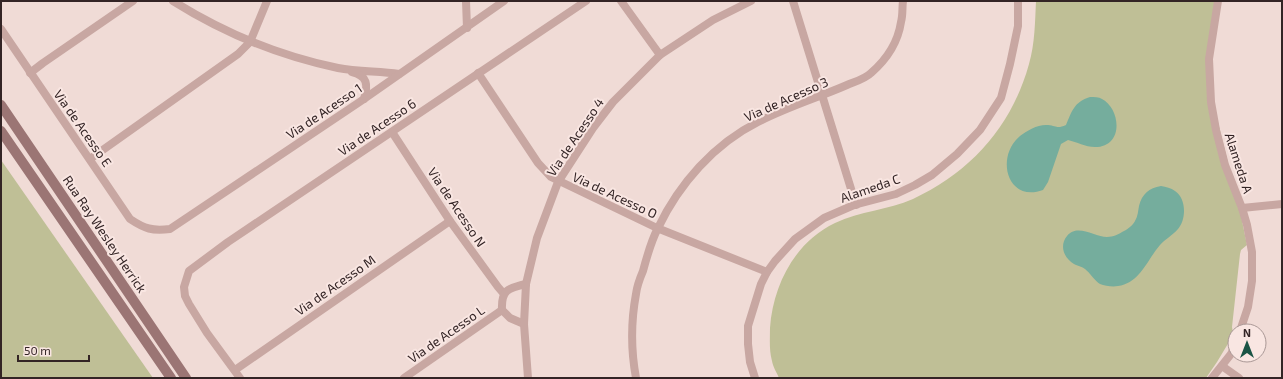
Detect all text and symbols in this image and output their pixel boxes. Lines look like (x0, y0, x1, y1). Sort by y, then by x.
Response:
street label: Via de Acesso 3 (742, 73, 830, 125)
street label: Via de Acesso 1 (283, 80, 365, 142)
street label: Via de Acesso E (51, 86, 115, 170)
street label: Via de Acesso 6 (335, 95, 419, 159)
street label: Via de Acesso 4 (543, 95, 607, 179)
street label: Alameda A (1222, 131, 1256, 195)
street label: Via de Acesso N (425, 164, 489, 250)
street label: Via de Acesso O (570, 168, 660, 222)
street label: Alameda C (838, 170, 902, 206)
street label: Rua Ray Wesley Herrick (60, 172, 150, 296)
street label: Via de Acesso M (292, 251, 378, 319)
street label: Via de Acesso L (405, 302, 488, 366)
north arrow (1227, 323, 1267, 363)
text: N (1243, 326, 1251, 339)
scale bar (18, 337, 89, 363)
text: 50 m (24, 343, 51, 357)

